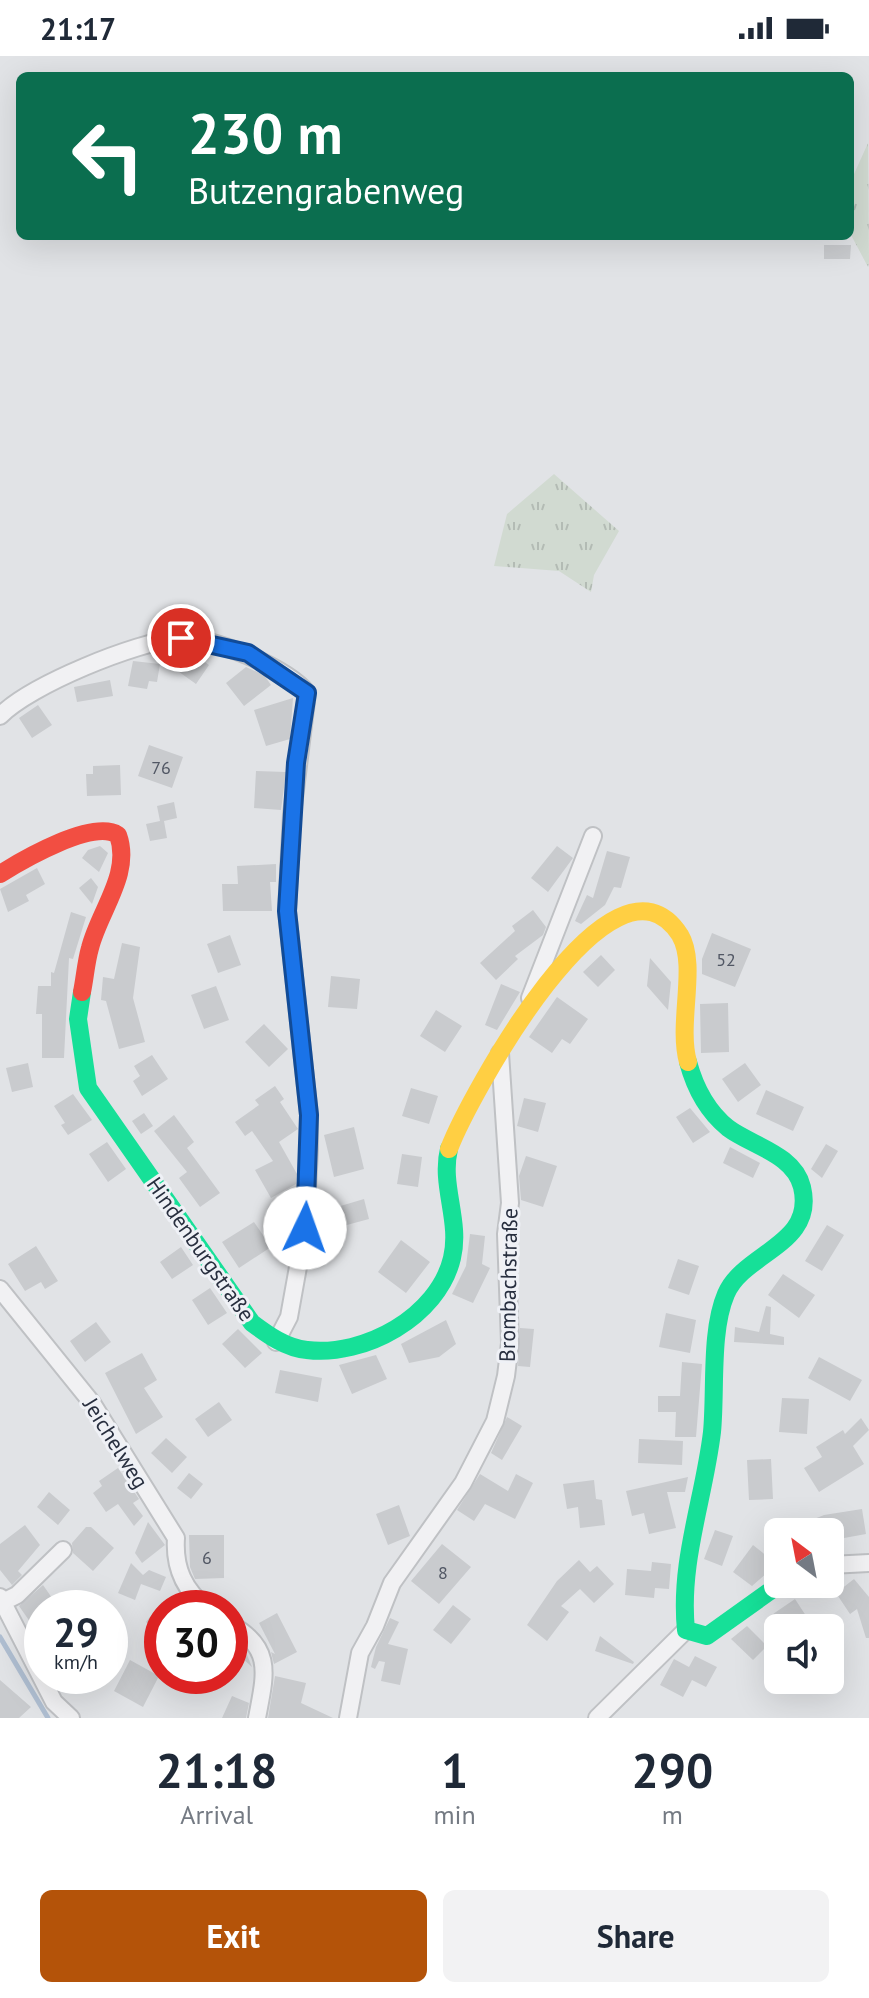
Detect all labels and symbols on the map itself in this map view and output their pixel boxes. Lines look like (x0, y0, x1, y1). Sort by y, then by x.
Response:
pin (147, 604, 215, 672)
house number: 76 (151, 756, 171, 779)
house number: 52 (716, 948, 736, 971)
street label: Hindenburgstraße (141, 1171, 261, 1327)
position arrow (263, 1186, 347, 1270)
street label: Brombachstraße (493, 1208, 523, 1362)
street label: Jeichelweg (77, 1392, 155, 1494)
north arrow (764, 1518, 844, 1598)
house number: 6 (202, 1546, 212, 1569)
house number: 8 (438, 1561, 448, 1584)
speed limit sign: 30 (144, 1590, 248, 1694)

